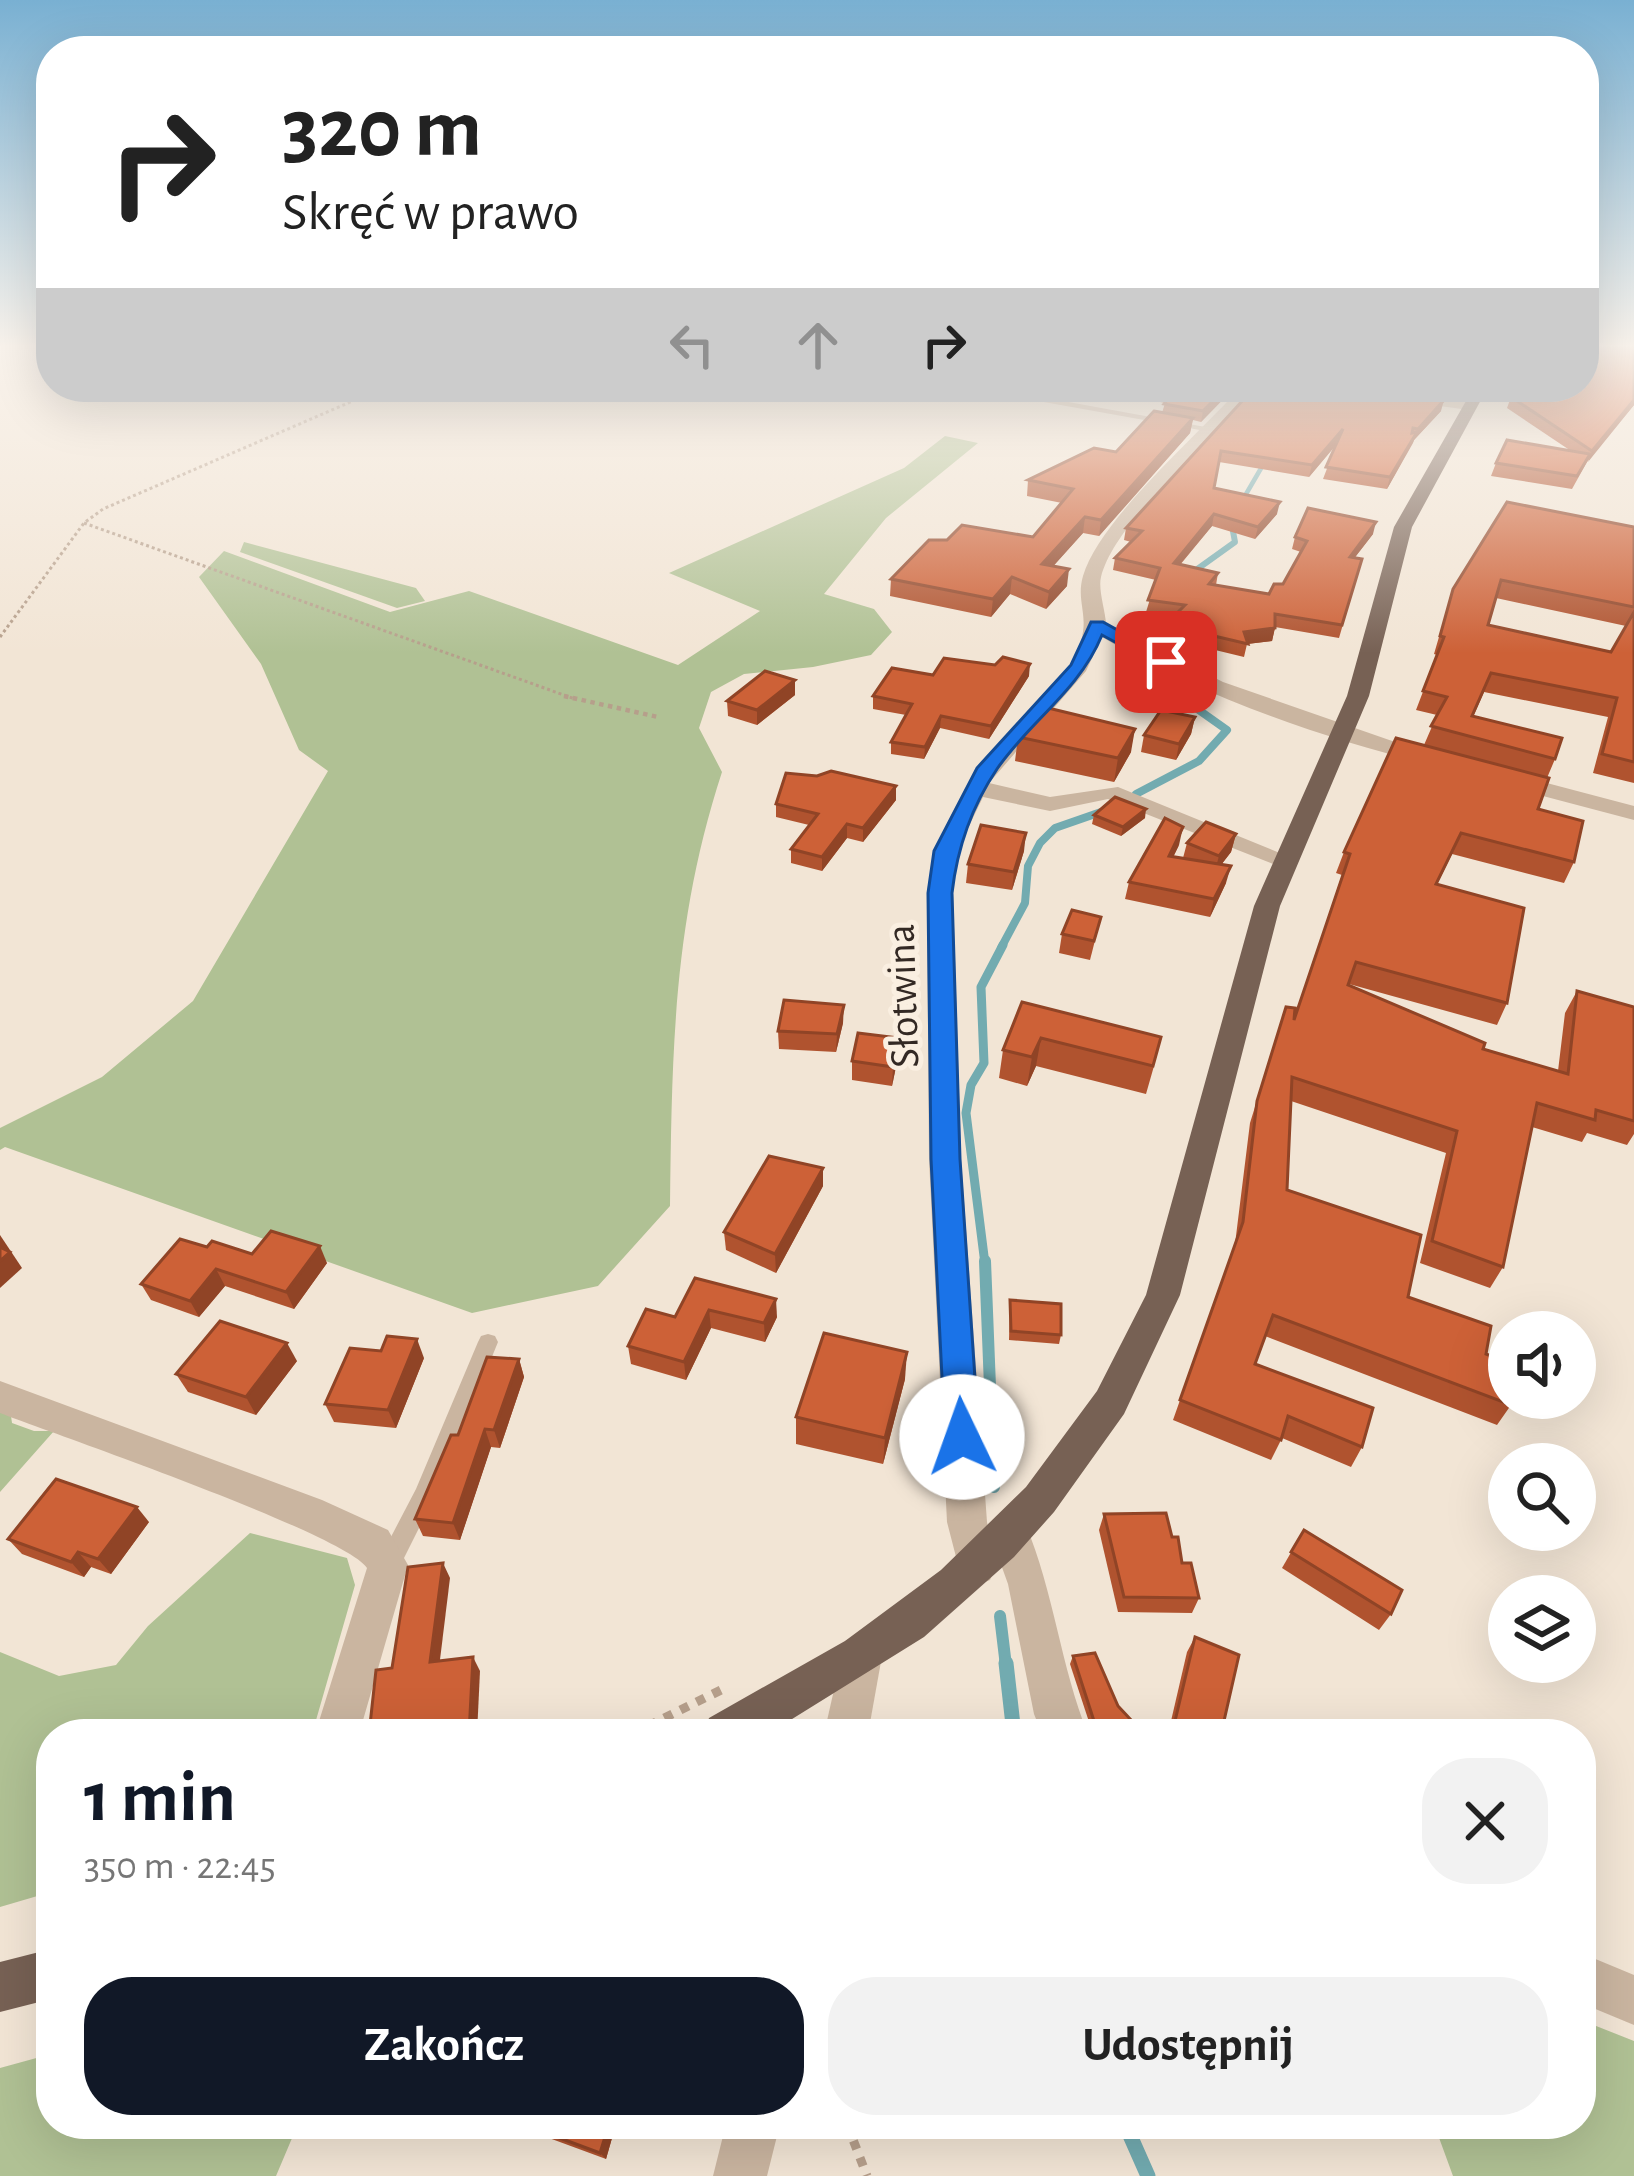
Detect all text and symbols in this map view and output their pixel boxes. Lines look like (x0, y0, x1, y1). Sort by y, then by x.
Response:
icon: right (84, 84, 240, 240)
text: 320 m (282, 88, 482, 172)
text: Skręć w prawo (282, 186, 579, 240)
icon: left (659, 312, 725, 378)
icon: ahead (785, 312, 851, 378)
icon: right (911, 312, 977, 378)
pin (1115, 611, 1217, 713)
icon: arrive (1133, 629, 1199, 695)
street label: Słotwina (879, 923, 927, 1069)
map controls (1488, 1311, 1596, 1683)
button: sound (1488, 1311, 1596, 1419)
position arrow (899, 1374, 1025, 1500)
button: search (1488, 1443, 1596, 1551)
button: layers (1488, 1575, 1596, 1683)
button: close (1422, 1758, 1548, 1884)
text: 1 min (84, 1762, 236, 1834)
text: 350 m · 22:45 (84, 1847, 276, 1886)
button: Zakończ (84, 1977, 804, 2115)
button: Udostępnij (828, 1977, 1548, 2115)

